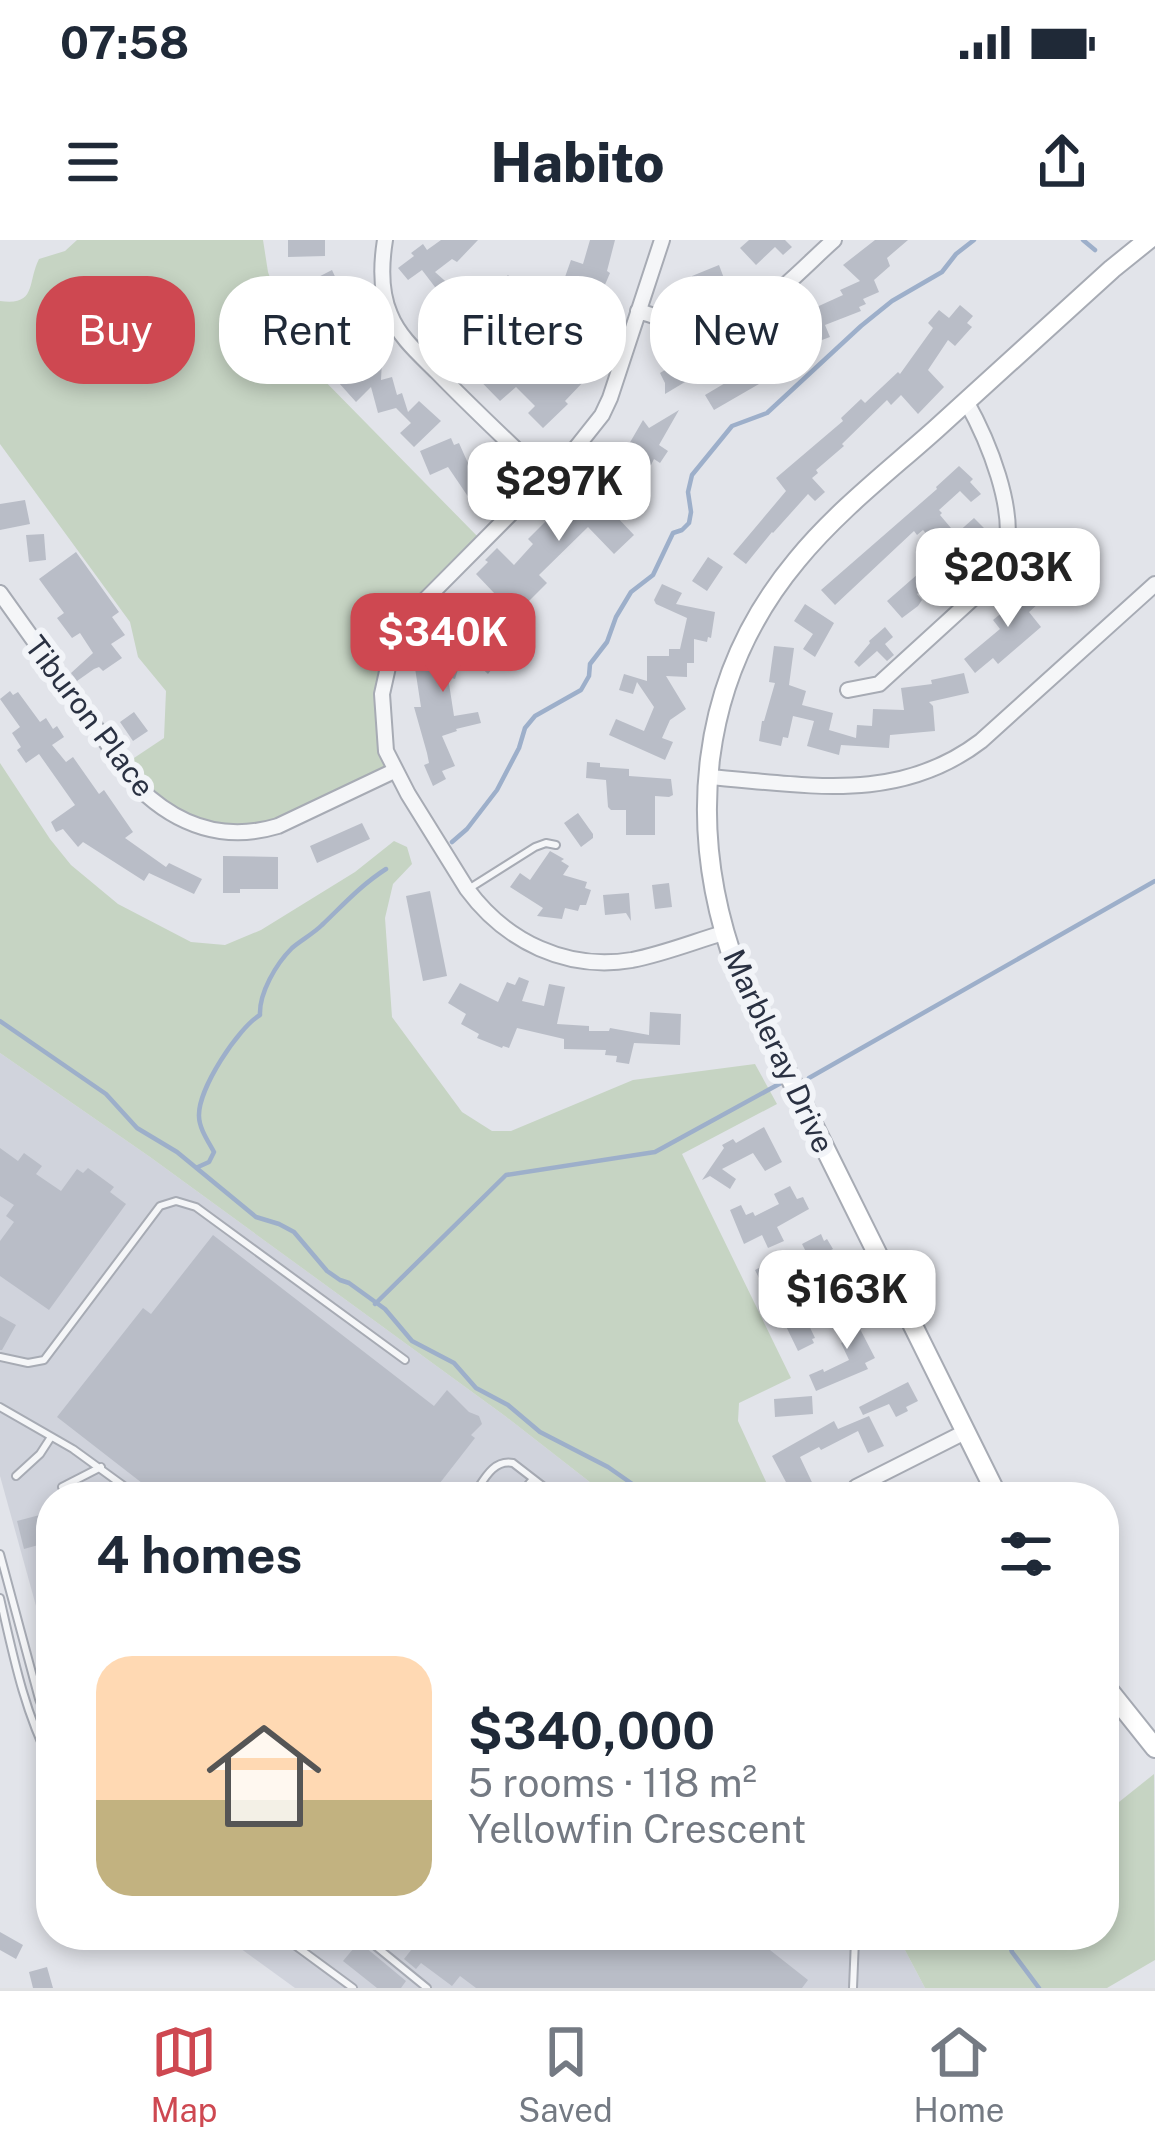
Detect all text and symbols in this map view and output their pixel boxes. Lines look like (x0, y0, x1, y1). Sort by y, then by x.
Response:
text: 07:58 (60, 16, 189, 69)
icon: menu (60, 129, 126, 195)
icon: share (1029, 129, 1095, 195)
text: Habito (490, 131, 665, 194)
chip: Buy (36, 276, 195, 384)
chip: Rent (219, 276, 394, 384)
chip: Filters (418, 276, 626, 384)
chip: New (650, 276, 822, 384)
pin: $297K (475, 442, 643, 544)
text: $297K (495, 458, 623, 504)
pin: $203K (924, 528, 1092, 630)
text: $203K (943, 544, 1073, 590)
pin: $340K (359, 593, 527, 695)
text: $340K (377, 609, 509, 655)
street label: Tiburon Place (18, 629, 162, 803)
street label: Marbleray Drive (716, 944, 842, 1158)
pin: $163K (763, 1250, 931, 1352)
text: $163K (786, 1266, 908, 1312)
icon: filters (993, 1521, 1059, 1587)
text: 4 homes (96, 1525, 302, 1584)
text: $340,000 (468, 1701, 715, 1760)
icon: home (192, 1704, 336, 1848)
text: 5 rooms · 118 m² (468, 1760, 757, 1806)
text: Yellowfin Crescent (468, 1806, 807, 1852)
tab: Map (150, 2019, 217, 2129)
tab: Saved (518, 2019, 613, 2129)
tab: Home (914, 2019, 1005, 2129)

